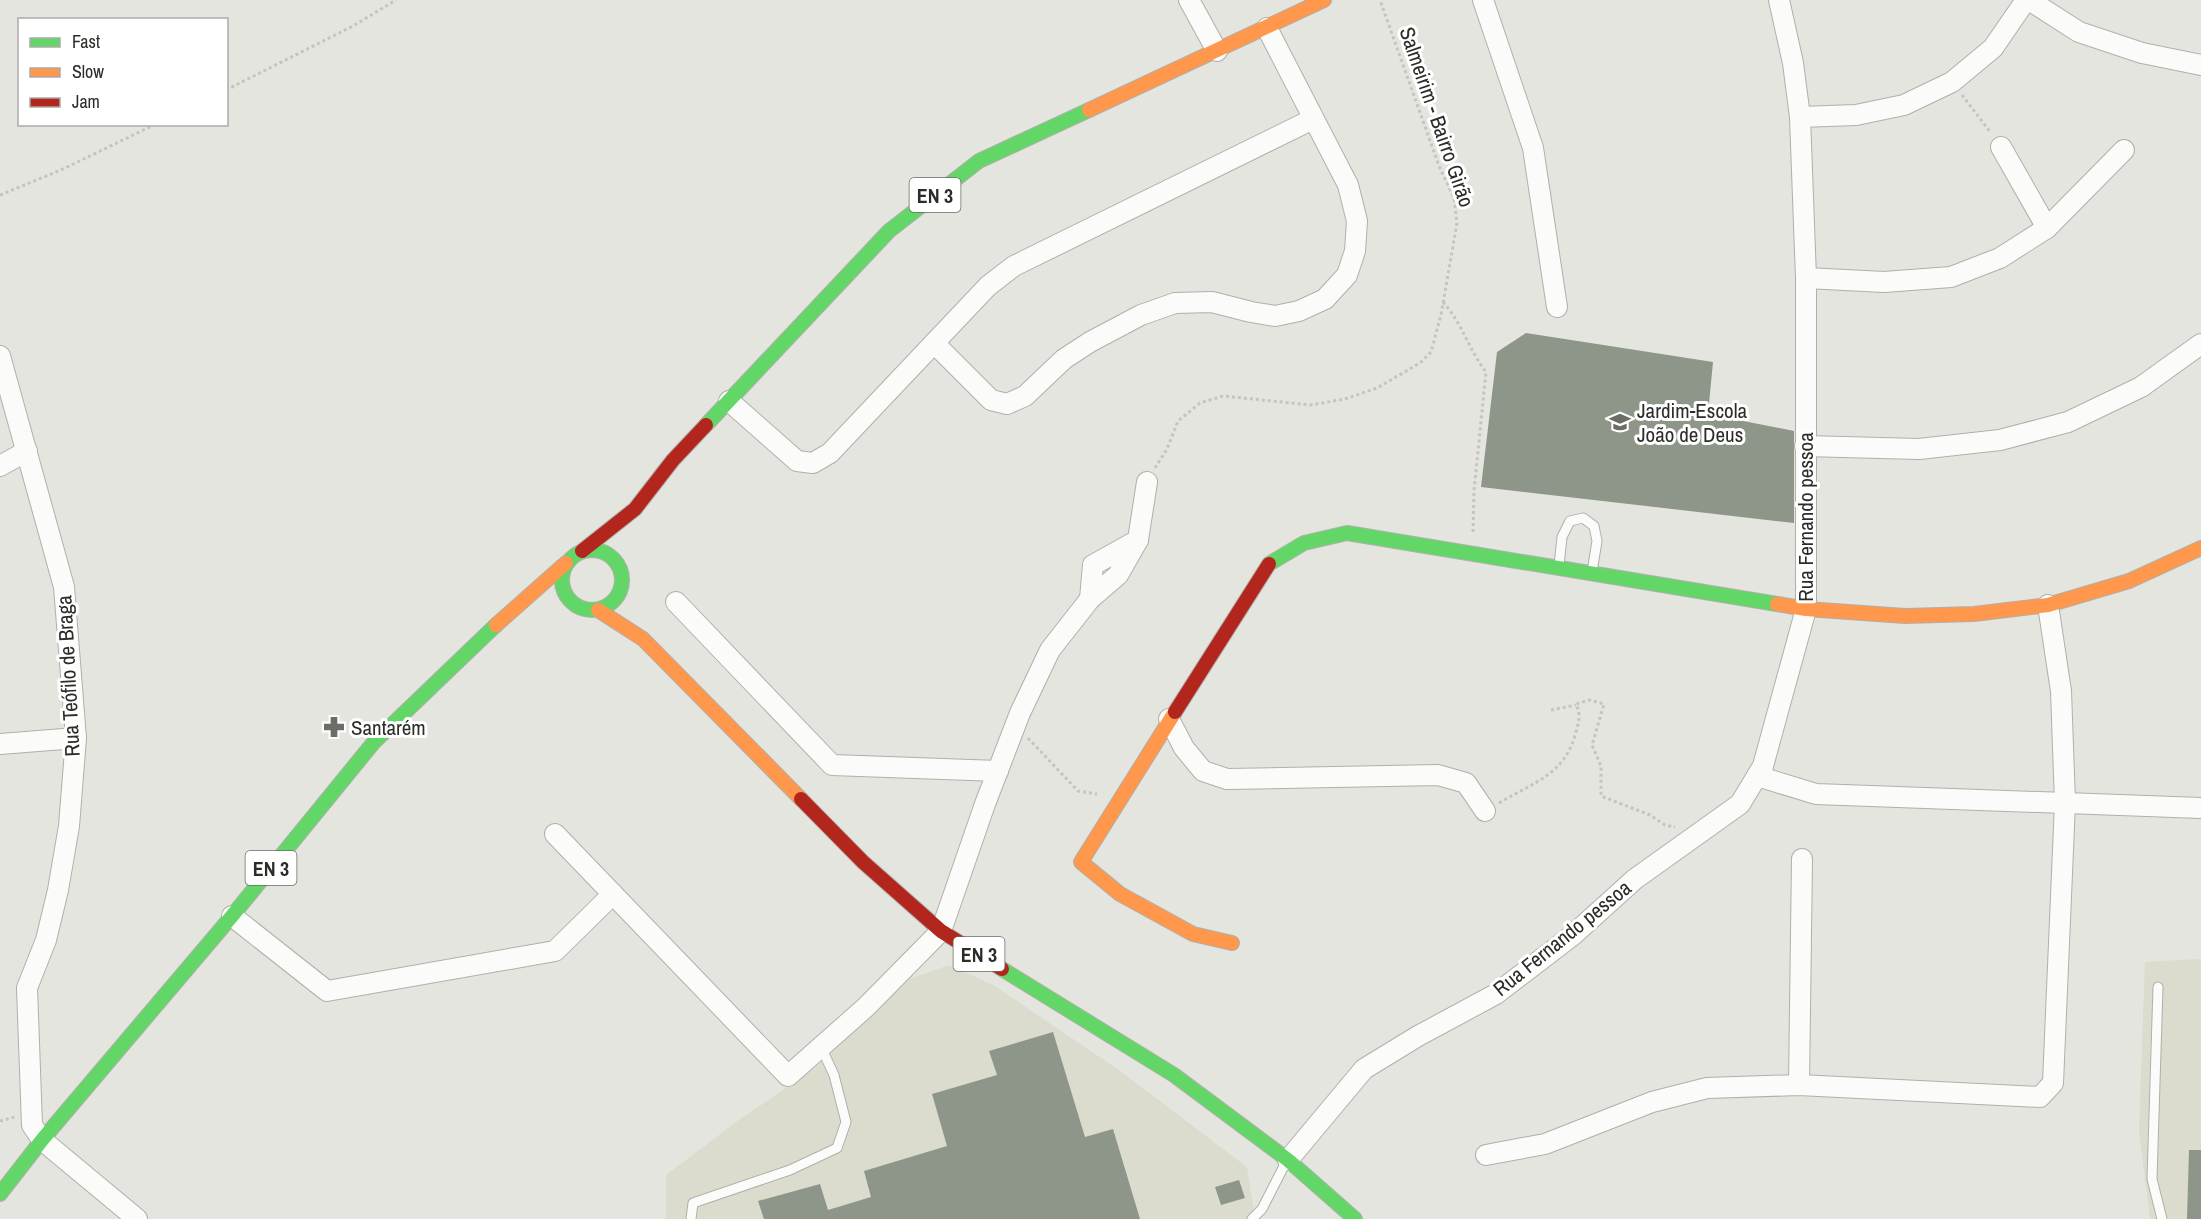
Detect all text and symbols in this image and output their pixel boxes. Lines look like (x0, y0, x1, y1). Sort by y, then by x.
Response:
legend (18, 18, 228, 126)
street label: Salmeirim - Bairro Girão (1393, 23, 1481, 211)
text: Fast (72, 29, 100, 54)
text: Slow (72, 59, 104, 84)
text: Jam (72, 89, 100, 114)
road number: EN 3 (910, 178, 960, 212)
place label: Jardim-Escola João de Deus (1637, 396, 1747, 449)
school or university icon: Jardim-Escola João de Deus (1608, 410, 1632, 434)
street label: Rua Fernando pessoa (1791, 432, 1820, 602)
street label: Rua Teófilo de Braga (49, 594, 87, 757)
place label: Santarém (351, 713, 426, 742)
pharmacy icon: Santarém (322, 715, 346, 739)
road number: EN 3 (246, 851, 296, 885)
street label: Rua Fernando pessoa (1487, 873, 1637, 1003)
road number: EN 3 (954, 937, 1004, 971)

